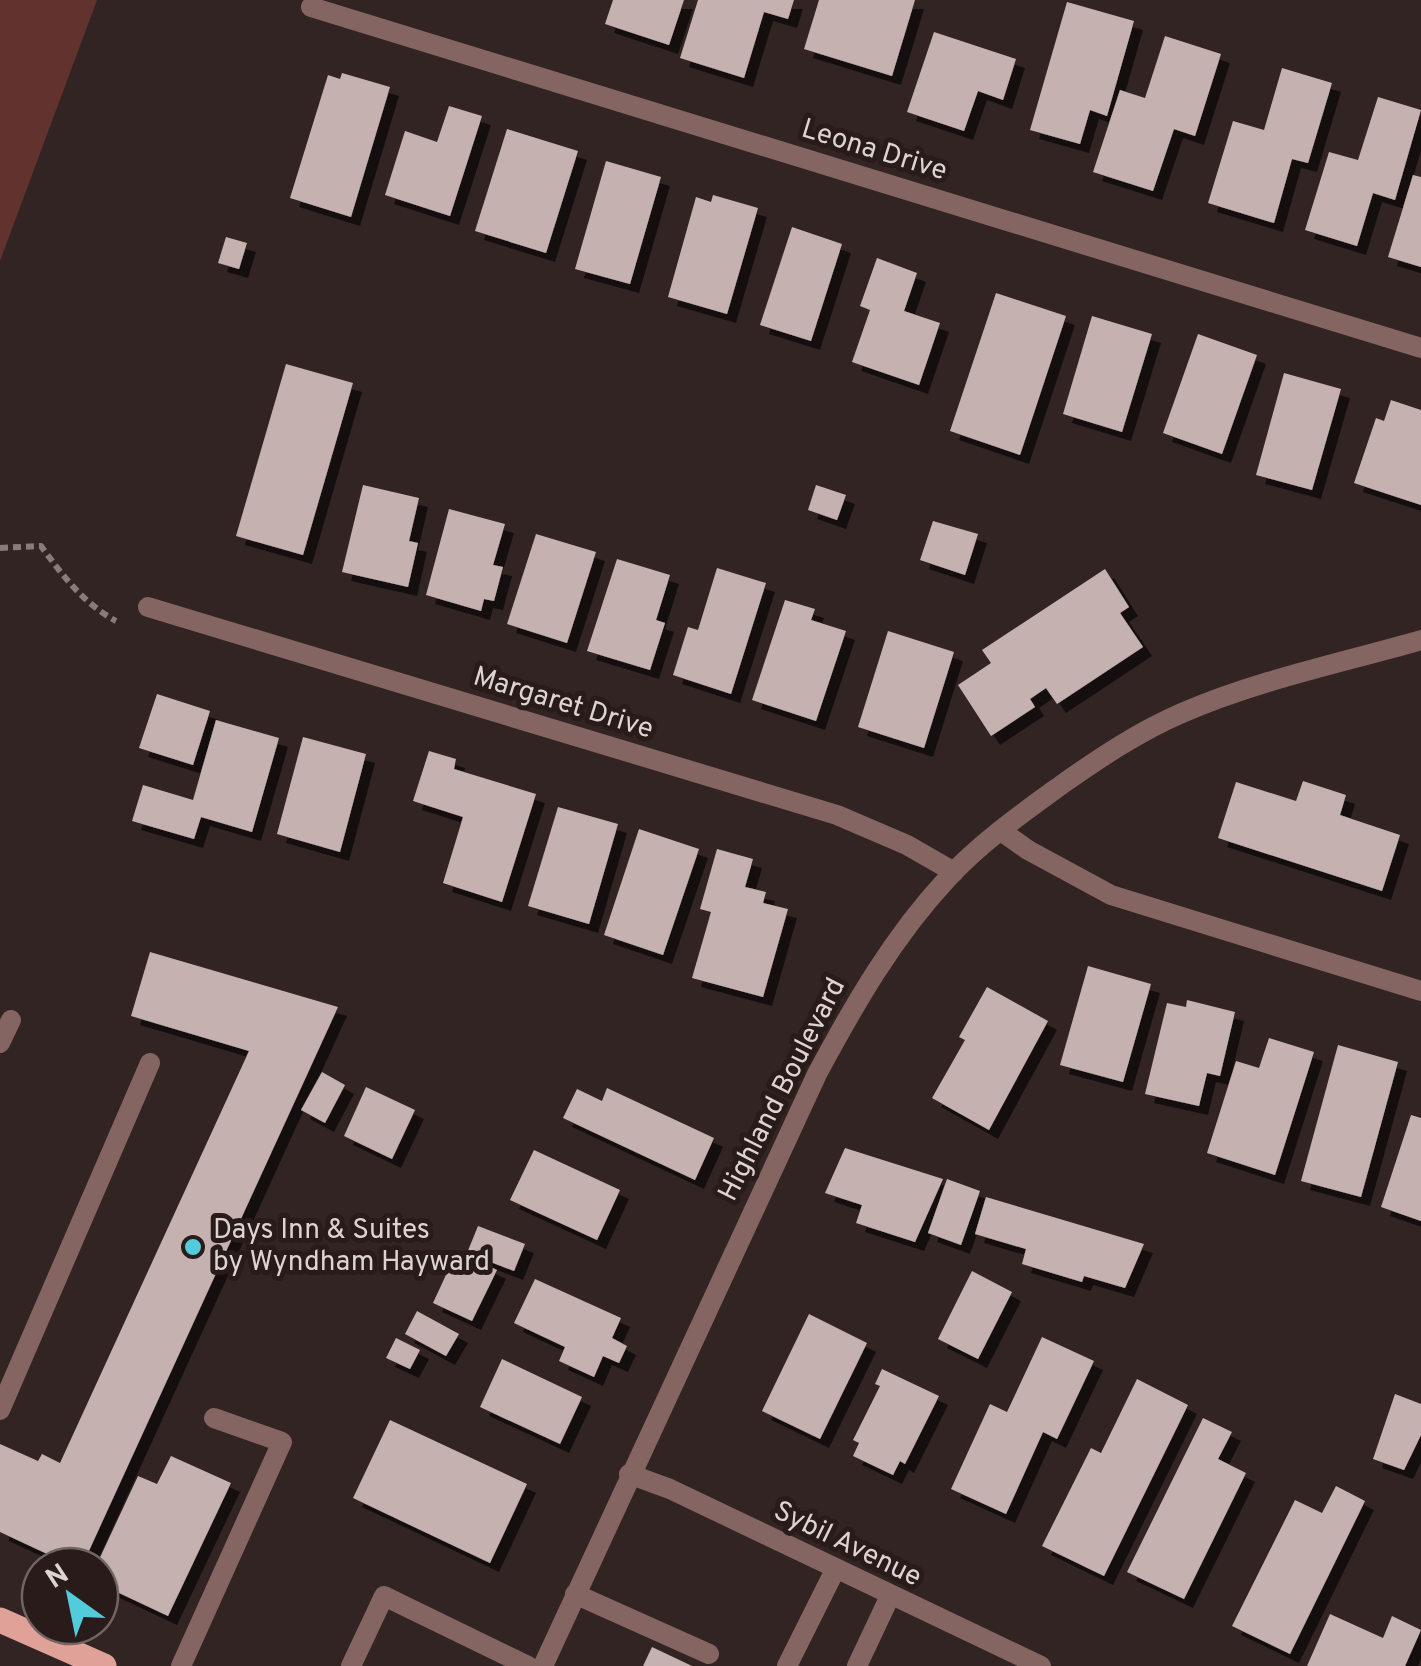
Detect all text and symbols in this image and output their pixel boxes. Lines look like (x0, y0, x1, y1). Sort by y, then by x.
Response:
street label: Leona Drive (797, 112, 951, 190)
street label: Margaret Drive (469, 660, 657, 748)
street label: Highland Boulevard (711, 972, 855, 1208)
place label: Days Inn & Suites by Wyndham Hayward (213, 1213, 490, 1281)
marker: Days Inn & Suites by Wyndham Hayward (182, 1236, 204, 1258)
street label: Sybil Avenue (767, 1494, 927, 1596)
north arrow (20, 1546, 120, 1646)
text: N (40, 1557, 76, 1598)

